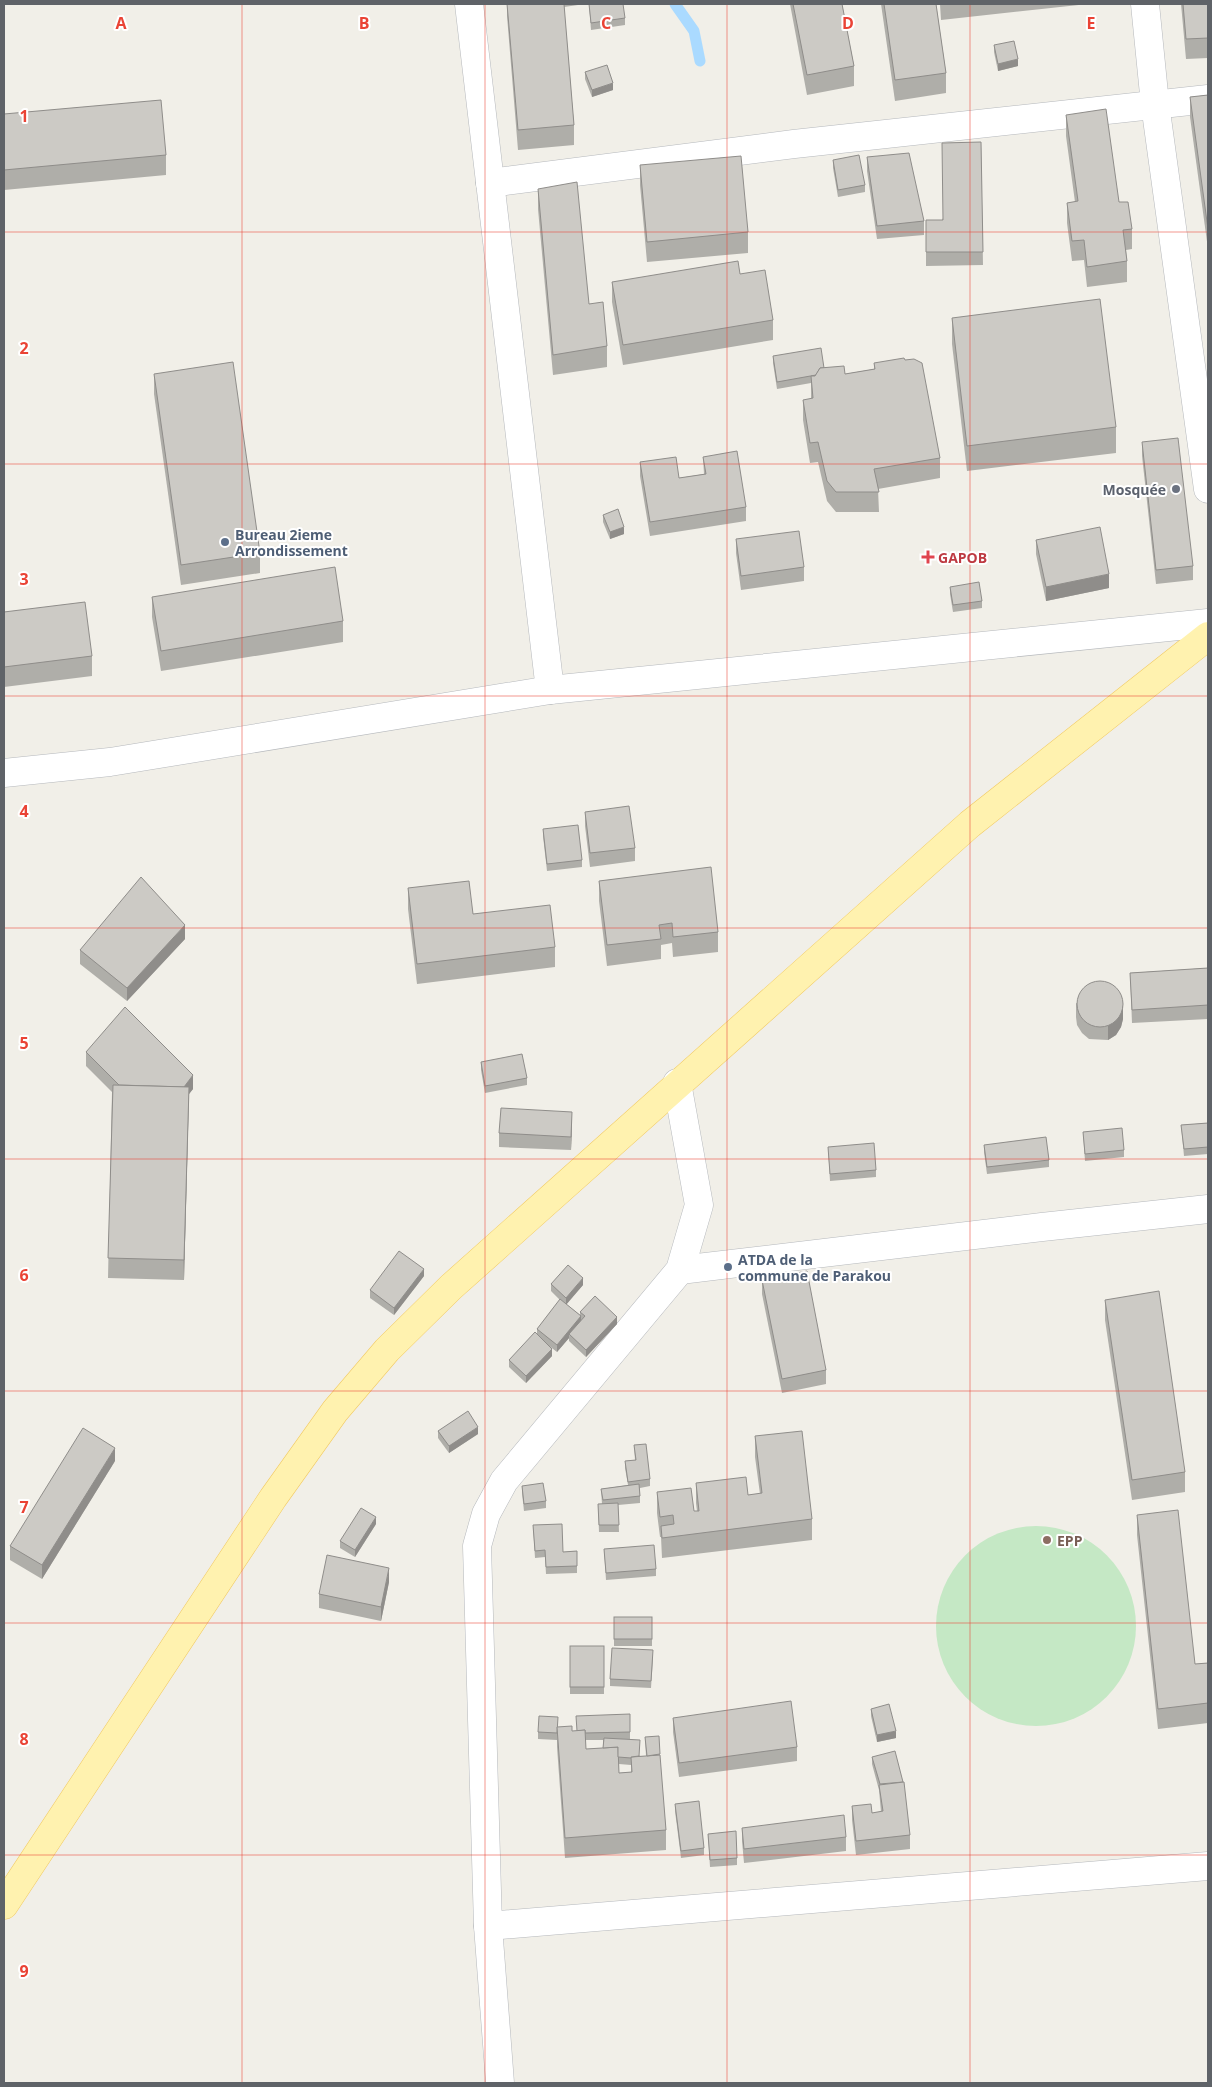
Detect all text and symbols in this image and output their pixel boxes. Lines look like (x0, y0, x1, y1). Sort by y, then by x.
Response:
text: A (115, 12, 127, 34)
text: B (359, 12, 369, 34)
text: C (601, 12, 611, 34)
text: D (842, 12, 854, 34)
text: E (1087, 12, 1096, 34)
text: 1 (19, 105, 29, 127)
text: 2 (19, 337, 29, 359)
place label: Mosquée (1103, 480, 1166, 499)
marker: Mosquée (1170, 483, 1182, 495)
place label: Bureau 2ieme Arrondissement (235, 525, 348, 560)
marker: Bureau 2ieme Arrondissement (219, 536, 231, 548)
place label: GAPOB (938, 548, 987, 567)
marker: GAPOB (922, 551, 934, 563)
text: 3 (19, 568, 29, 590)
text: 4 (19, 800, 29, 822)
text: 5 (19, 1032, 29, 1054)
place label: ATDA de la commune de Parakou (738, 1250, 891, 1285)
marker: ATDA de la commune de Parakou (722, 1261, 734, 1273)
text: 6 (19, 1264, 29, 1286)
text: 7 (19, 1496, 29, 1518)
place label: EPP (1057, 1531, 1083, 1550)
marker: EPP (1041, 1534, 1053, 1546)
text: 8 (19, 1728, 29, 1750)
text: 9 (19, 1960, 29, 1982)

